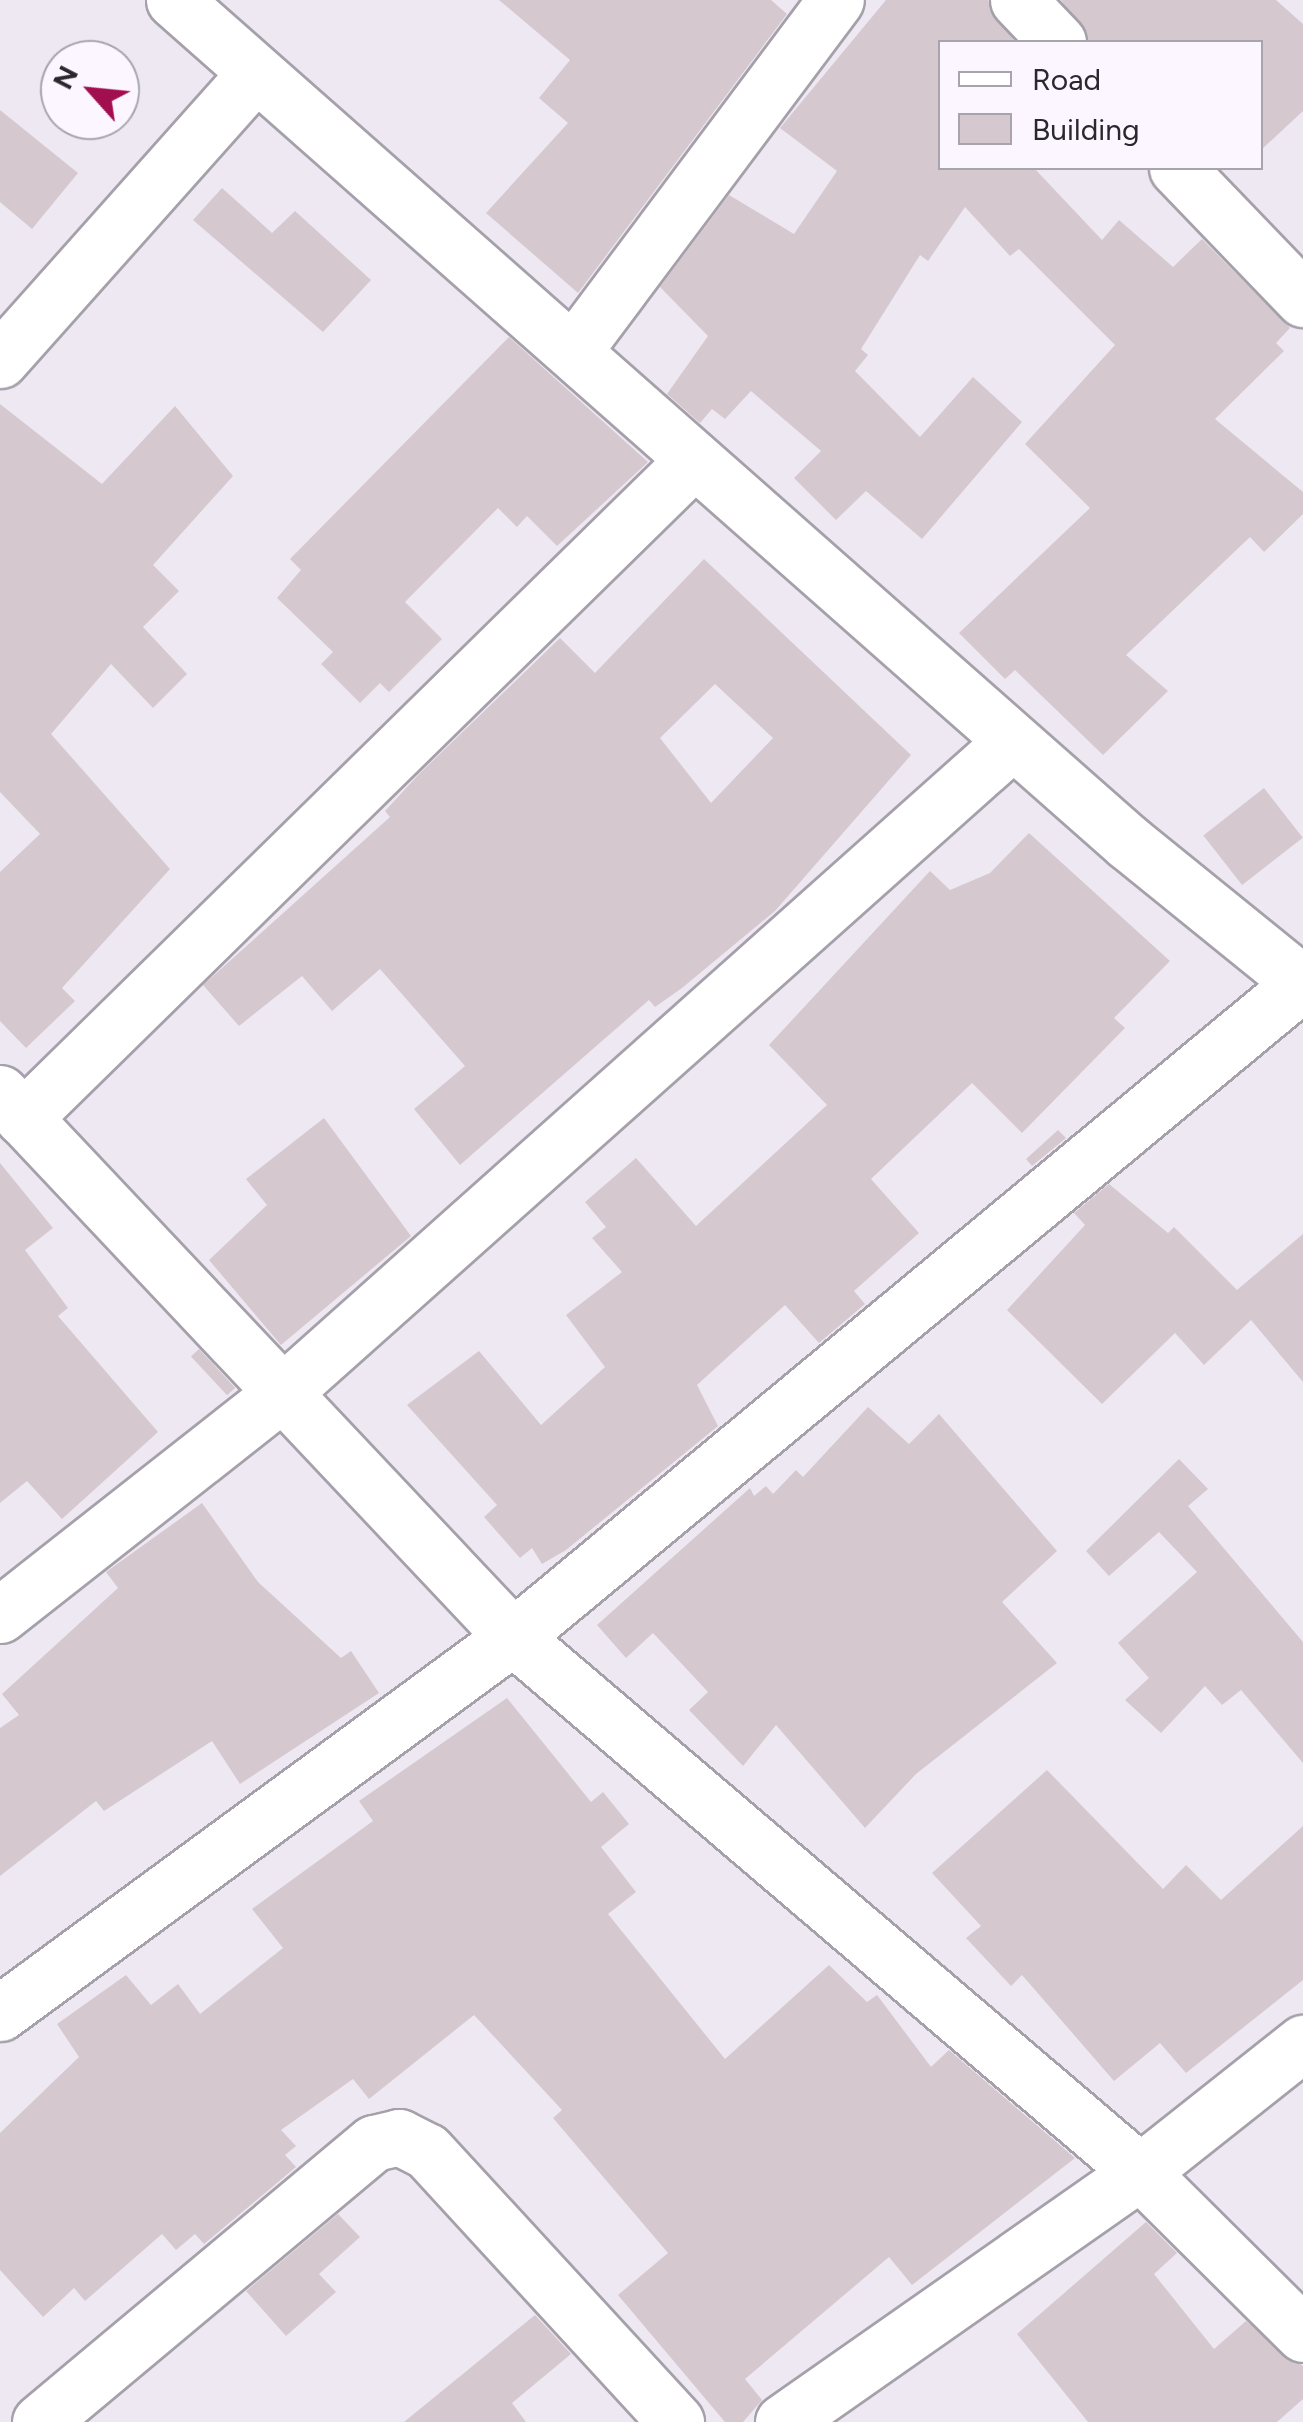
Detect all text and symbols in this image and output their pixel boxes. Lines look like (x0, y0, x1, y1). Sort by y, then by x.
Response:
north arrow (40, 40, 140, 140)
legend (938, 40, 1263, 170)
text: N (45, 60, 85, 95)
text: Road (1032, 61, 1101, 98)
text: Building (1032, 111, 1140, 148)

